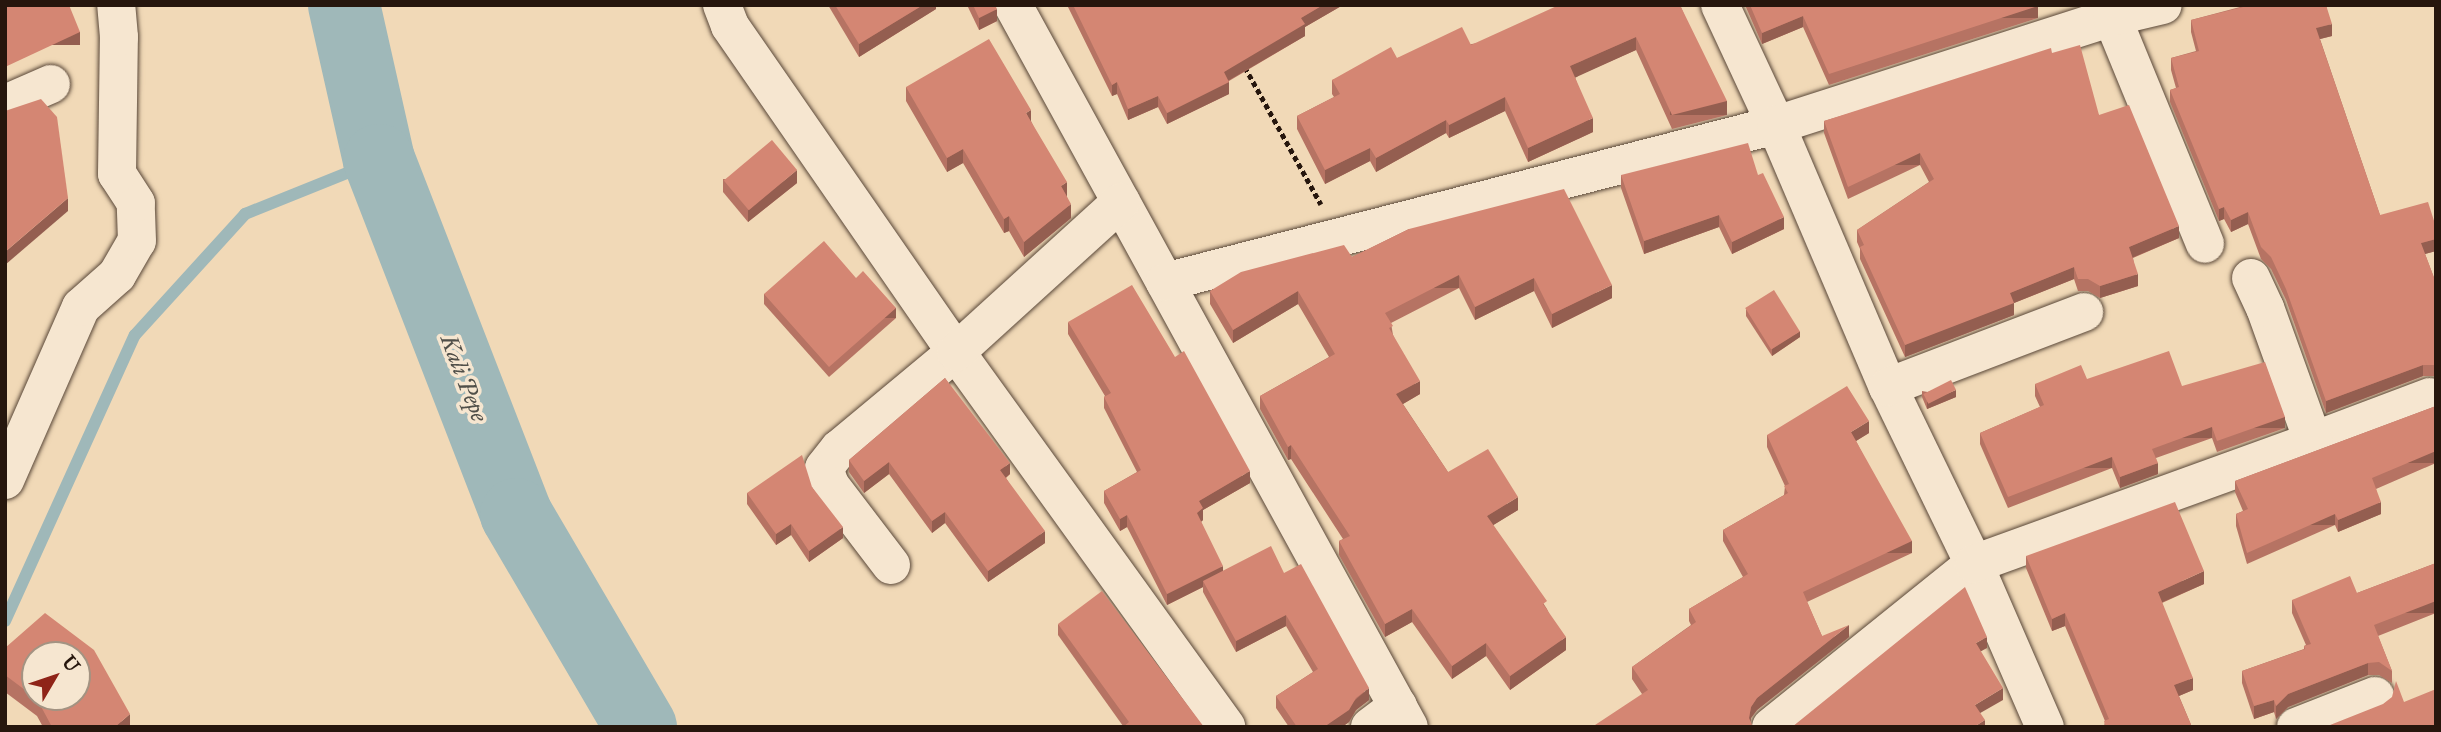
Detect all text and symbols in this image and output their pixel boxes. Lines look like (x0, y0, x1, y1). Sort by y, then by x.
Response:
water label: Kali Pepe (435, 331, 493, 425)
north arrow (21, 641, 91, 711)
text: U (57, 651, 85, 677)

